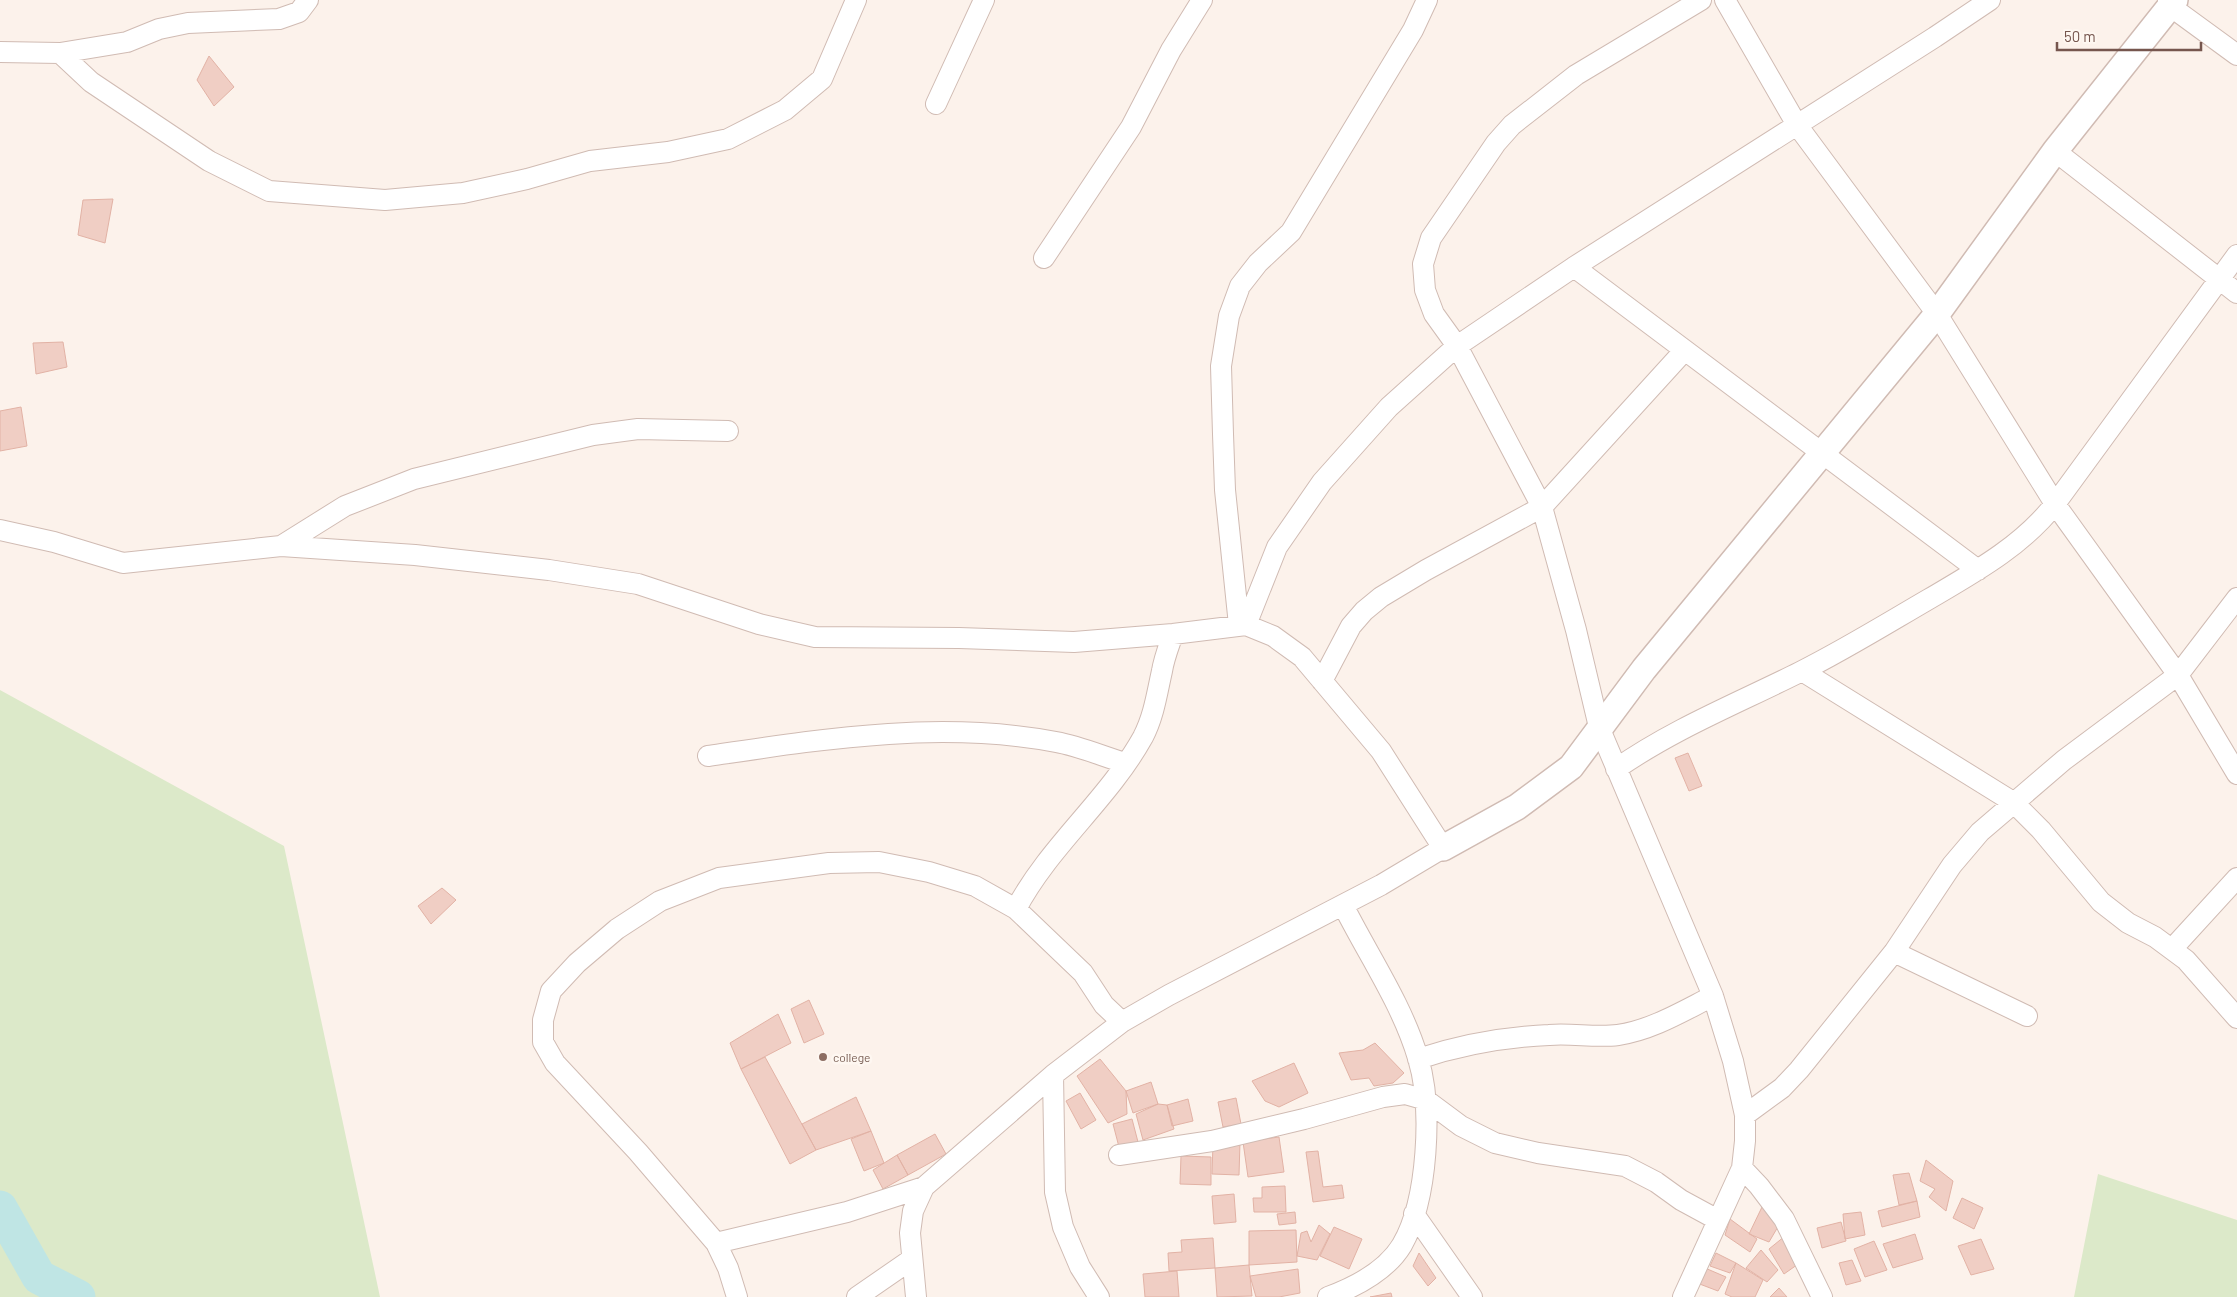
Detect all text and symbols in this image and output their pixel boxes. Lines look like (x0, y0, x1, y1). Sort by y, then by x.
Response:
scale bar (2057, 20, 2201, 52)
text: 50 m (2064, 27, 2096, 45)
place label: college (833, 1050, 870, 1064)
marker: college (817, 1051, 829, 1063)

